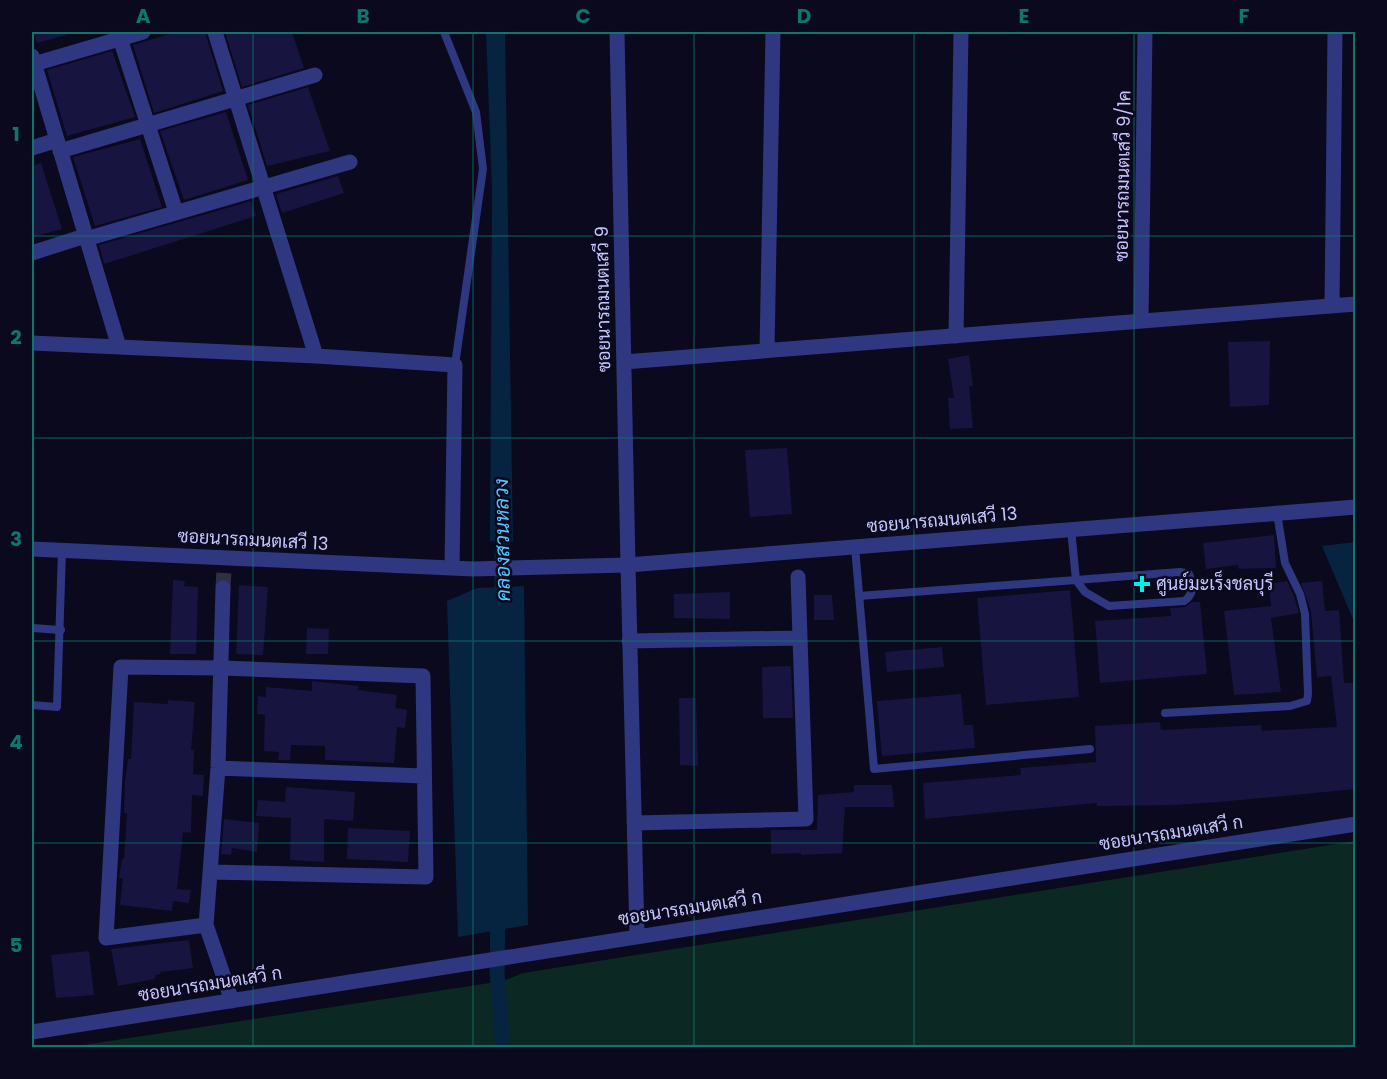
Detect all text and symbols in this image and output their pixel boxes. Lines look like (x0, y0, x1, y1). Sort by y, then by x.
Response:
text: A (136, 2, 151, 30)
text: B (356, 2, 370, 30)
text: C (575, 2, 591, 30)
text: D (797, 2, 811, 30)
text: E (1019, 2, 1029, 30)
text: F (1239, 2, 1250, 30)
street label: ซอยนารถมนตเสวี 9/1ค (1109, 90, 1136, 262)
text: 1 (12, 120, 20, 148)
street label: ซอยนารถมนตเสวี 9 (589, 226, 616, 372)
text: 2 (10, 323, 22, 351)
water label: คลองสวนหลวง (487, 478, 517, 602)
street label: ซอยนารถมนตเสวี 13 (866, 500, 1018, 539)
street label: ซอยนารถมนตเสวี 13 (177, 523, 329, 556)
text: 3 (10, 525, 22, 553)
place label: ศูนย์มะเร็งชลบุรี (1156, 570, 1274, 597)
marker: ศูนย์มะเร็งชลบุรี (1133, 575, 1151, 593)
text: 4 (9, 728, 23, 756)
street label: ซอยนารถมนตเสวี ก (1097, 809, 1245, 856)
street label: ซอยนารถมนตเสวี ก (616, 884, 764, 931)
text: 5 (10, 931, 23, 959)
street label: ซอยนารถมนตเสวี ก (136, 960, 284, 1007)

